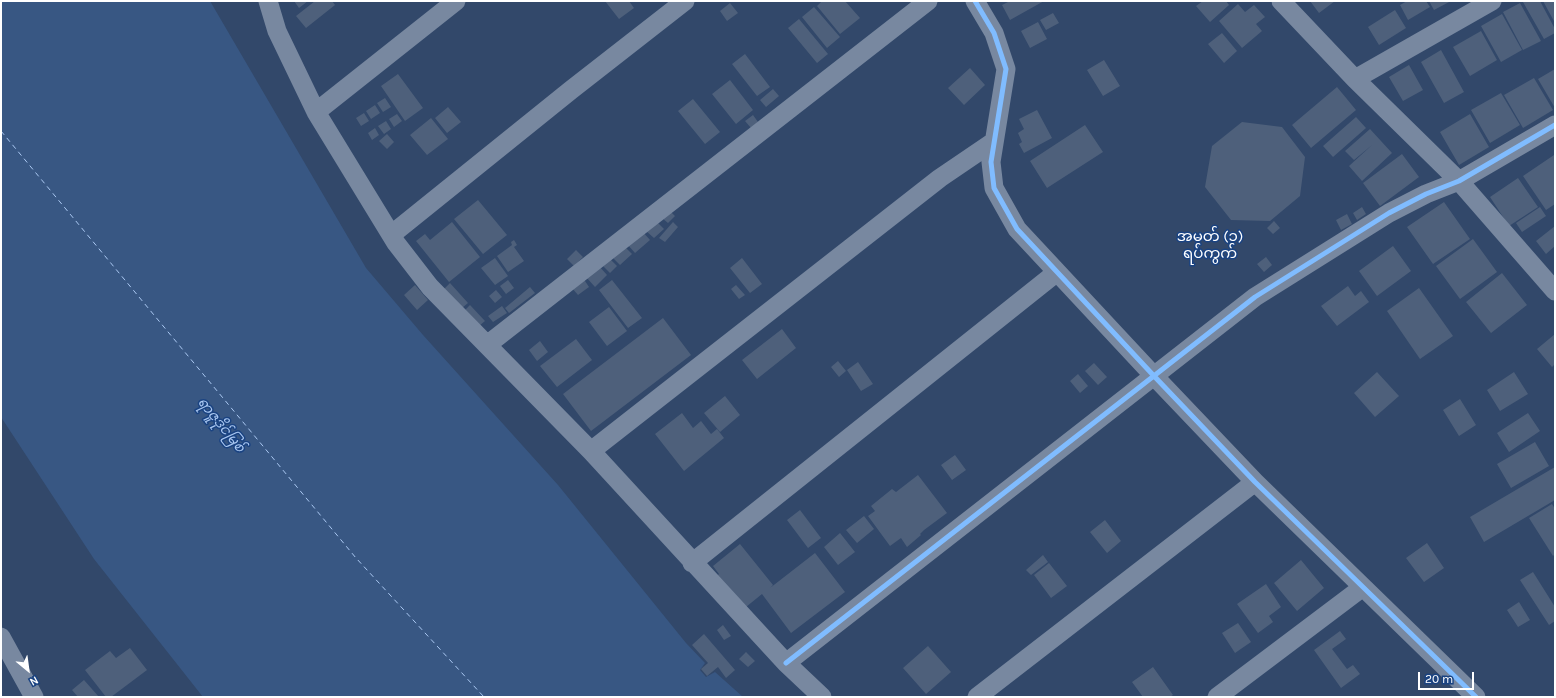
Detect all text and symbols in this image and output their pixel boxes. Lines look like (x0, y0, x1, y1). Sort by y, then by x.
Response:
district label: အမှတ် (၁) ရပ်ကွက် (1177, 228, 1243, 263)
water label: ရာဇူဒိုင်မြစ် (194, 394, 248, 456)
north arrow (8, 650, 48, 690)
scale bar (1420, 664, 1476, 690)
text: 20 m (1425, 672, 1453, 686)
text: N (27, 673, 41, 689)

